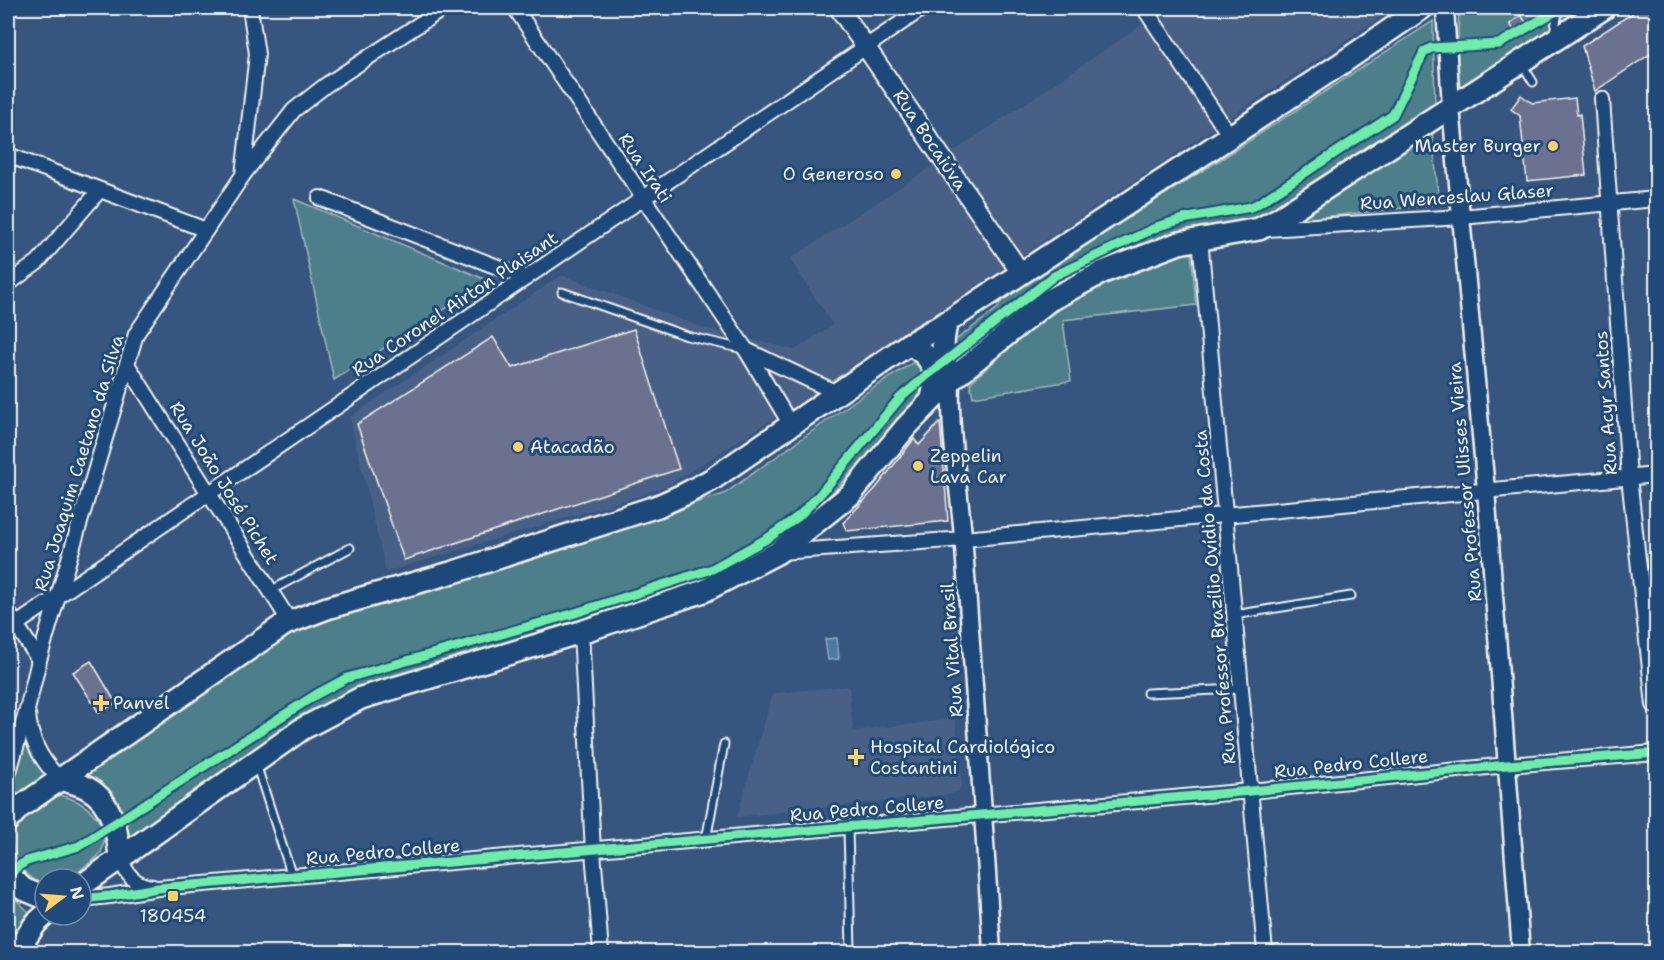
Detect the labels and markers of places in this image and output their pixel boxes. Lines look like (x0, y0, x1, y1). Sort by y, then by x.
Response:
place label: Master Burger (1414, 134, 1541, 158)
marker: Master Burger (1546, 139, 1560, 153)
place label: O Generoso (783, 162, 884, 186)
marker: O Generoso (889, 167, 903, 181)
place label: Atacadão (530, 435, 615, 459)
marker: Atacadão (511, 440, 525, 454)
place label: Zeppelin Lava Car (930, 444, 1007, 489)
marker: Zeppelin Lava Car (911, 459, 925, 473)
place label: Panvel (113, 691, 170, 715)
marker: Panvel (94, 696, 108, 710)
place label: Hospital Cardiológico Costantini (870, 735, 1055, 780)
marker: Hospital Cardiológico Costantini (847, 748, 865, 766)
marker: 180454 (166, 889, 180, 903)
place label: 180454 (140, 904, 206, 928)

